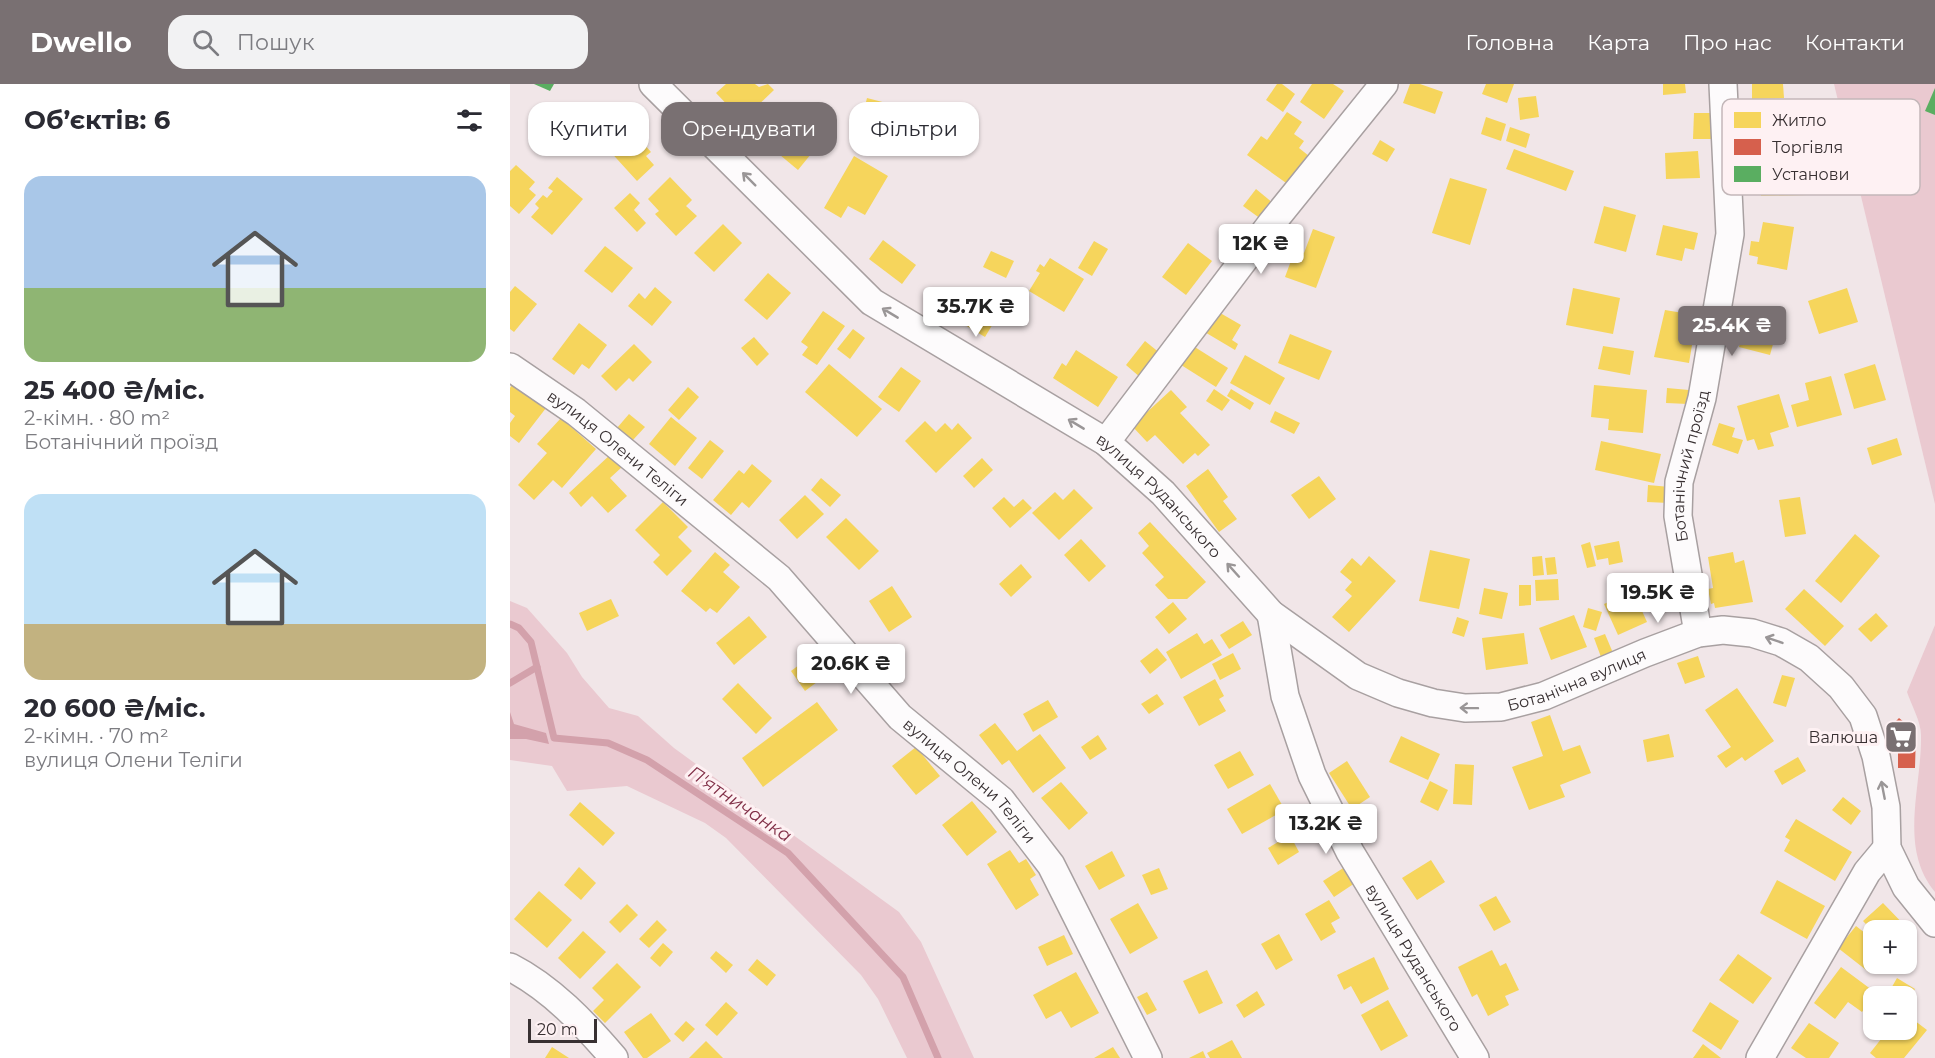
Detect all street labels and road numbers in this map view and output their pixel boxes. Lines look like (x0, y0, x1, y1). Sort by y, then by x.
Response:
street label: вулиця Олени Теліги (544, 386, 692, 510)
street label: Ботанічний проїзд (1668, 389, 1713, 544)
street label: вулиця Руданського (1093, 429, 1226, 562)
street label: Ботанічна вулиця (1505, 644, 1649, 715)
street label: вулиця Олени Теліги (899, 714, 1040, 847)
street label: вулиця Руданського (1362, 880, 1466, 1035)

